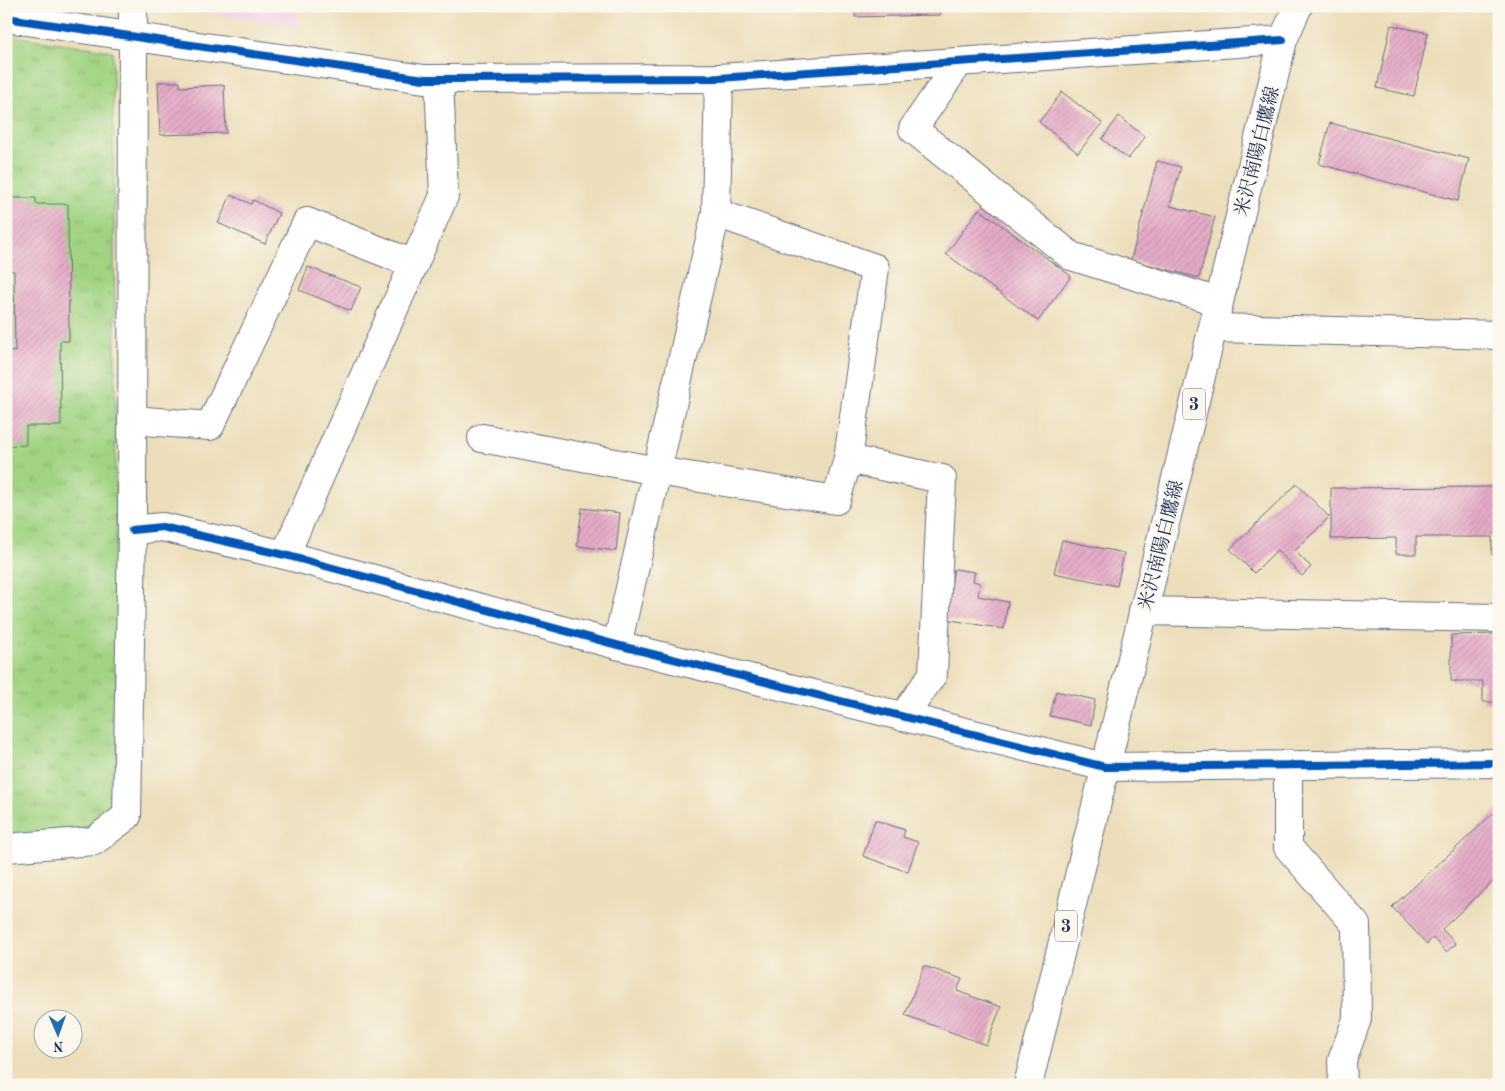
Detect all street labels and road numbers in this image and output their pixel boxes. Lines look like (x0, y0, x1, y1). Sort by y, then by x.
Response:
street label: 米沢南陽白鷹線 (1230, 84, 1284, 218)
road number: 3 (1183, 388, 1205, 419)
street label: 米沢南陽白鷹線 (1134, 478, 1188, 612)
road number: 3 (1055, 910, 1077, 941)

